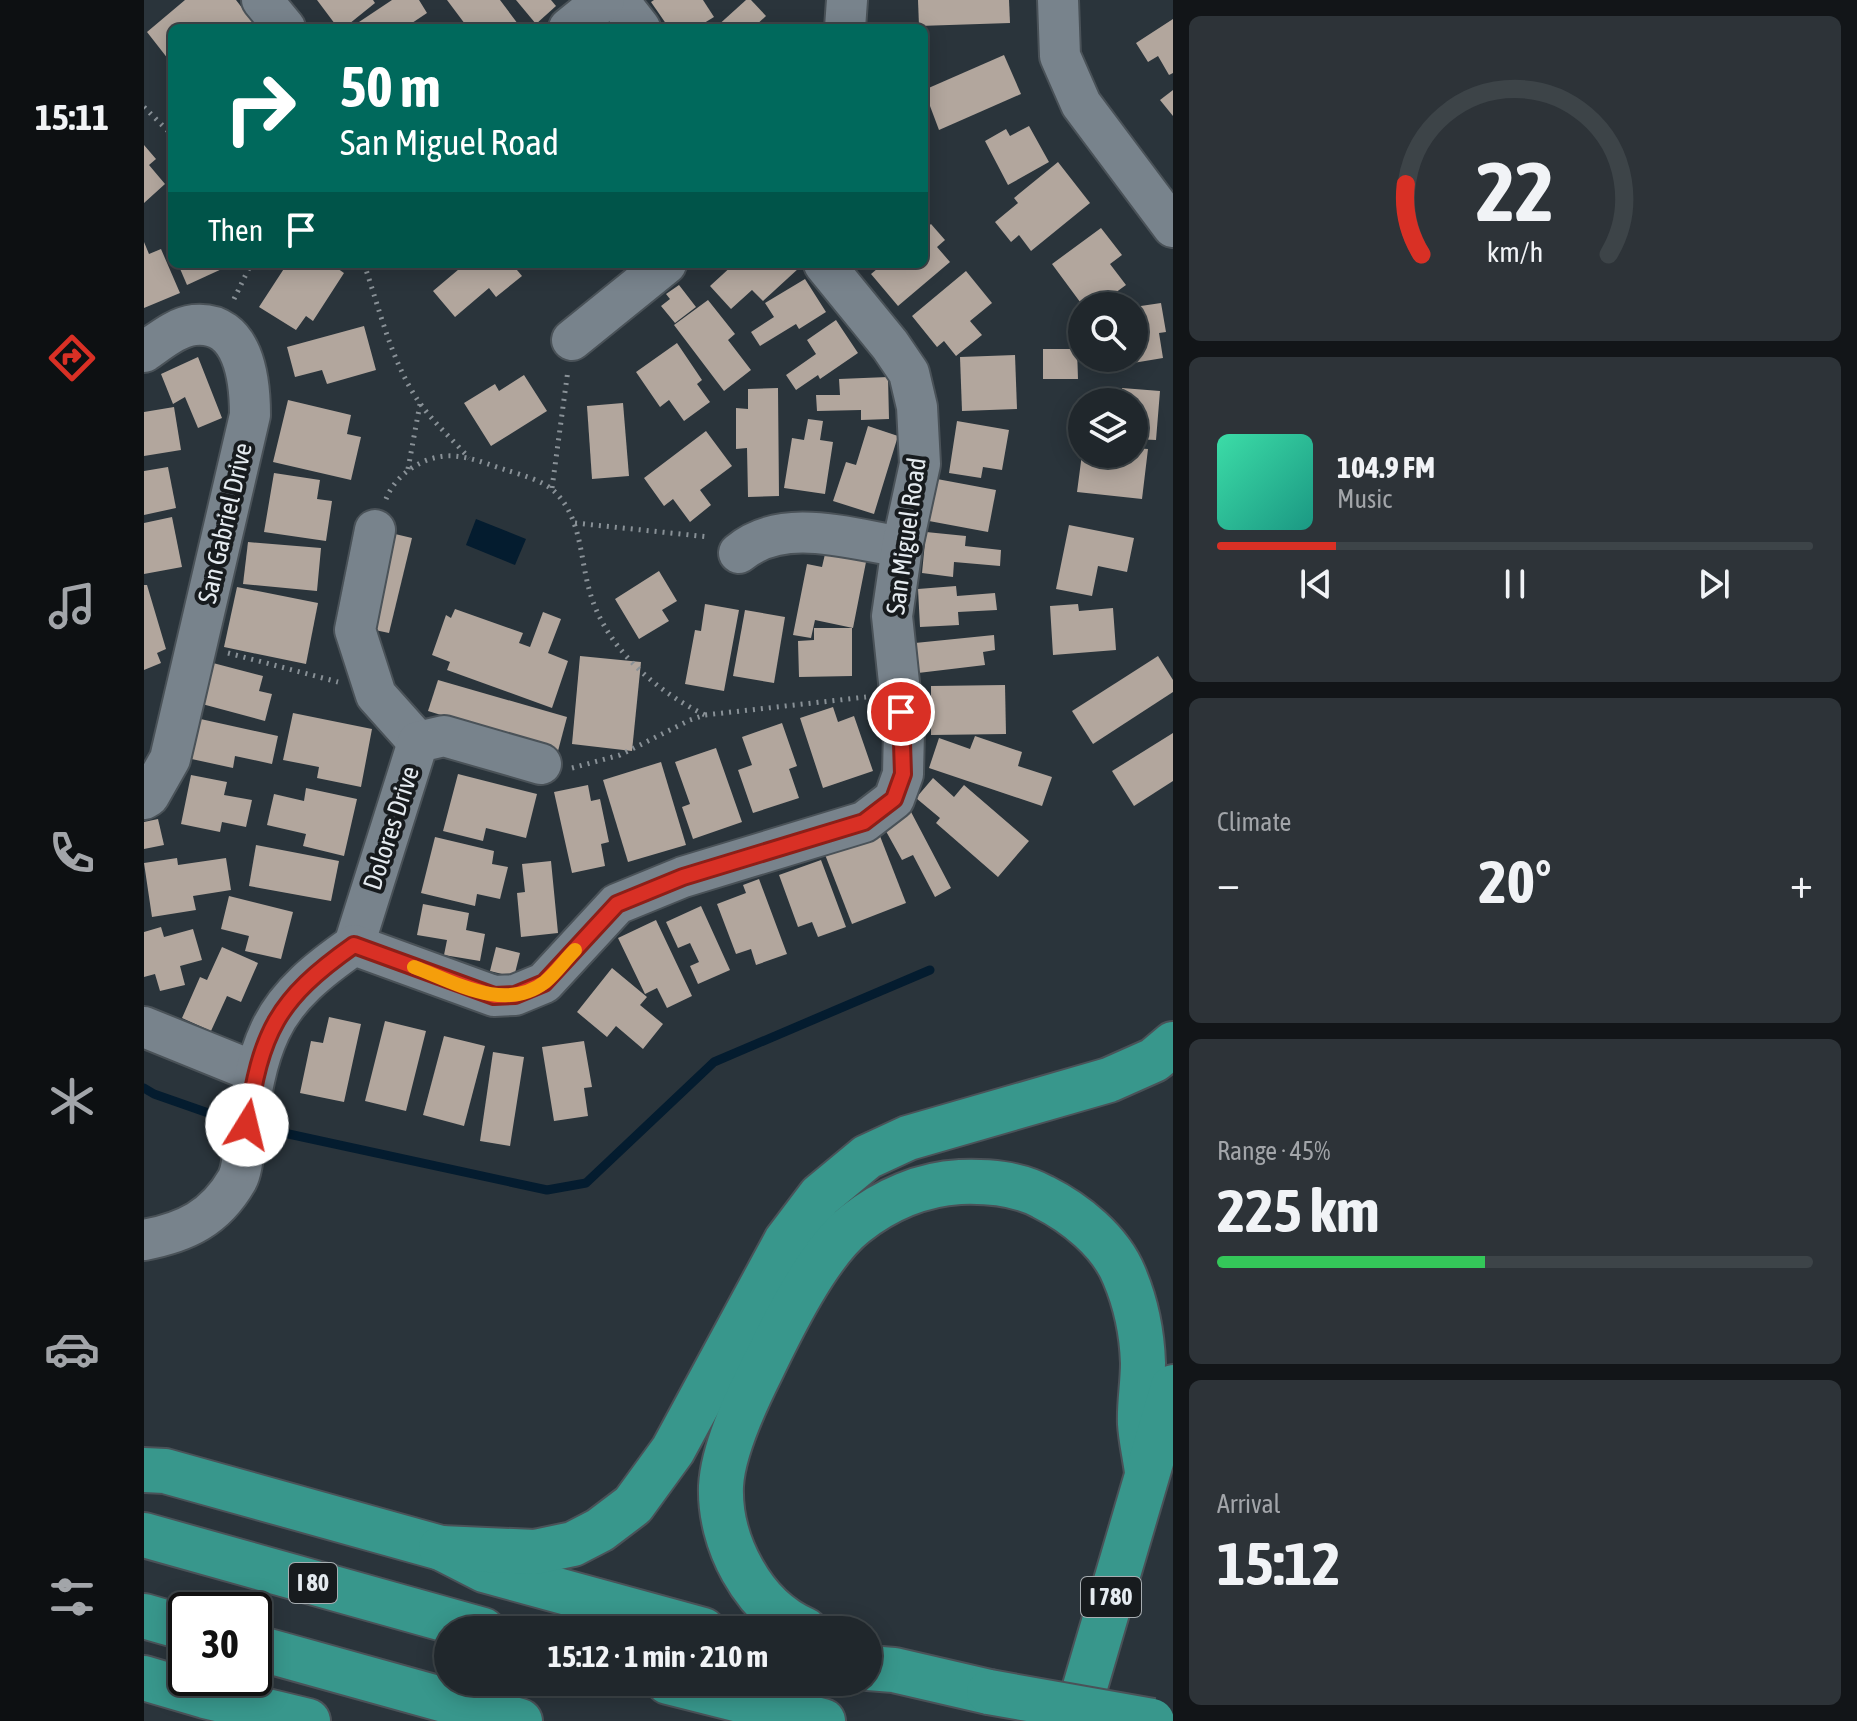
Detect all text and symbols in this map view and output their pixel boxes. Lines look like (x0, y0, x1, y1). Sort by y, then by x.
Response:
text: 50 m (340, 55, 441, 119)
icon: right (208, 56, 312, 160)
text: 15:11 (35, 96, 109, 138)
text: San Miguel Road (340, 121, 559, 163)
text: 22 (1476, 142, 1554, 238)
icon: arrive (279, 208, 323, 252)
text: Then (208, 213, 263, 247)
text: km/h (1487, 235, 1543, 268)
map controls (1068, 292, 1148, 468)
button: search (1068, 292, 1148, 372)
icon: directions (44, 330, 100, 386)
button: layers (1068, 388, 1148, 468)
street label: San Gabriel Drive (192, 440, 258, 606)
text: 104.9 FM (1337, 450, 1435, 484)
street label: San Miguel Road (880, 456, 932, 616)
text: Music (1337, 484, 1392, 514)
icon: previous (1294, 562, 1338, 606)
icon: pause (1493, 562, 1537, 606)
icon: next (1692, 562, 1736, 606)
icon: music (44, 578, 100, 634)
pin (867, 678, 935, 746)
icon: arrive (879, 690, 923, 734)
street label: Dolores Drive (357, 762, 425, 894)
text: Climate (1217, 807, 1291, 837)
icon: phone (44, 825, 100, 881)
text: 20° (1479, 847, 1551, 916)
text: − (1217, 857, 1240, 907)
text: + (1790, 857, 1813, 907)
icon: climate (44, 1073, 100, 1129)
position arrow (205, 1083, 289, 1167)
text: Range · 45% (1217, 1136, 1330, 1166)
text: 225 km (1217, 1176, 1379, 1245)
icon: car (44, 1321, 100, 1377)
text: Arrival (1217, 1489, 1281, 1519)
text: 15:12 (1217, 1529, 1340, 1598)
road number: I 80 (289, 1563, 337, 1603)
icon: filters (44, 1569, 100, 1625)
road number: I 780 (1081, 1577, 1141, 1617)
speed limit sign: 30 (168, 1592, 272, 1696)
text: 15:12 · 1 min · 210 m (548, 1639, 768, 1673)

